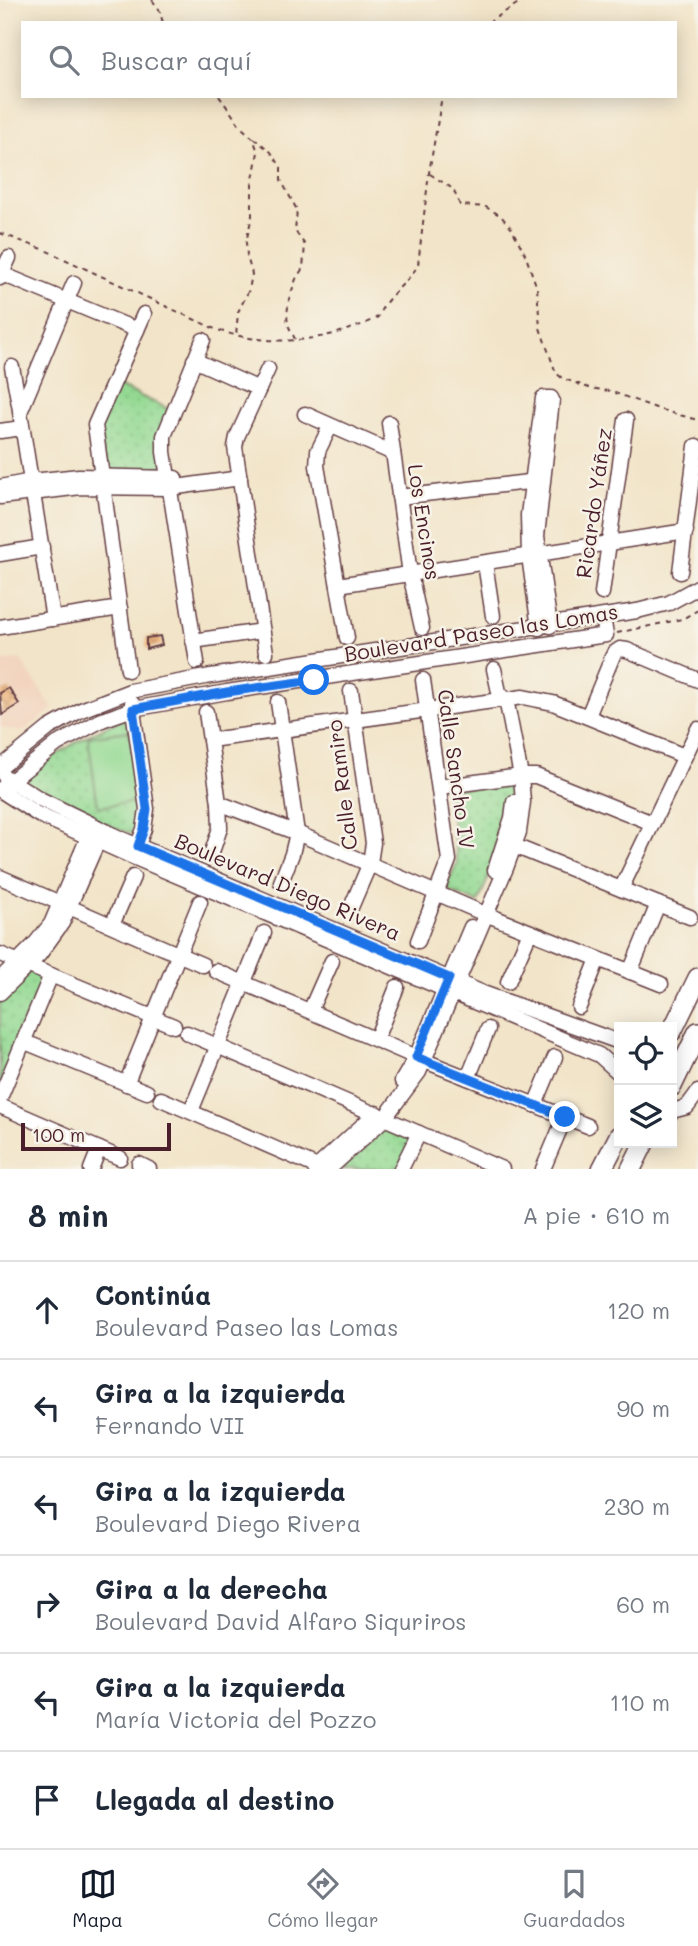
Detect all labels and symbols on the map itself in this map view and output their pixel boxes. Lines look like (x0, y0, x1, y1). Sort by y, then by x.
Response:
street label: Ricardo Yáñez (569, 426, 617, 580)
street label: Los Encinos (403, 462, 447, 582)
street label: Boulevard Paseo las Lomas (342, 597, 620, 667)
route start (298, 664, 329, 695)
street label: Calle Sancho IV (432, 687, 482, 851)
street label: Calle Ramiro (320, 718, 362, 852)
street label: Boulevard Diego Rivera (171, 826, 405, 946)
route end (549, 1101, 580, 1132)
scale bar (21, 1120, 172, 1152)

